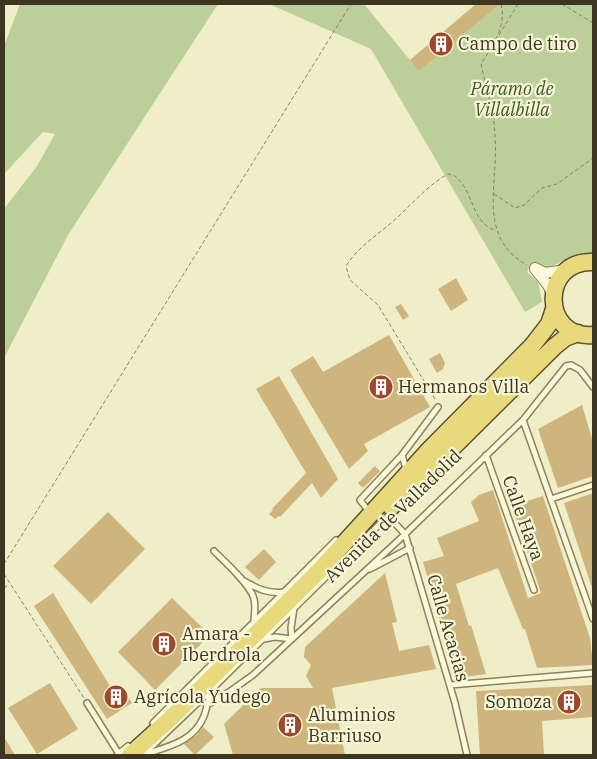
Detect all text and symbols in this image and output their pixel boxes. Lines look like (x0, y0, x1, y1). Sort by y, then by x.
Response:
building icon: Campo de tiro (428, 31, 454, 57)
place label: Campo de tiro (458, 32, 577, 55)
park label: Páramo de Villalbilla (469, 77, 554, 121)
building icon: Hermanos Villa (368, 374, 394, 400)
place label: Hermanos Villa (398, 375, 529, 398)
street label: Avenida de Valladolid (319, 444, 466, 587)
street label: Calle Haya (497, 472, 550, 564)
street label: Calle Acacias (422, 571, 475, 684)
place label: Amara - Iberdrola (182, 622, 261, 666)
building icon: Amara - Iberdrola (151, 631, 177, 657)
building icon: Agrícola Yudego (103, 684, 129, 710)
place label: Agrícola Yudego (134, 685, 271, 708)
building icon: Somoza (556, 689, 582, 715)
place label: Somoza (485, 690, 552, 713)
place label: Aluminios Barriuso (308, 703, 396, 747)
building icon: Aluminios Barriuso (277, 712, 303, 738)

